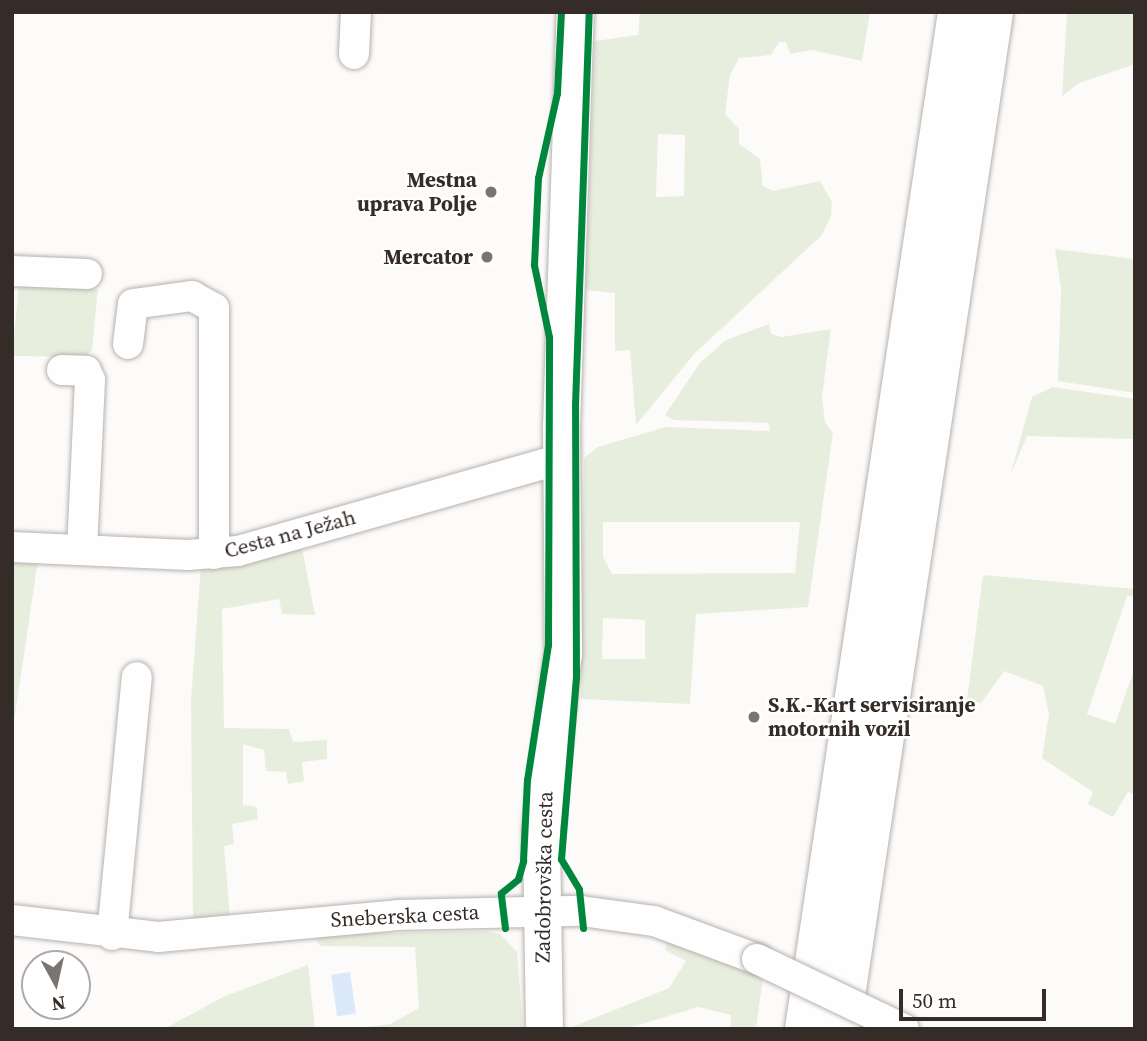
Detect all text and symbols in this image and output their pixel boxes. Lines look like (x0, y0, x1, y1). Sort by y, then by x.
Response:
place label: Mestna uprava Polje (357, 167, 477, 217)
marker: Mestna uprava Polje (483, 184, 499, 200)
place label: Mercator (384, 244, 473, 270)
marker: Mercator (479, 249, 495, 265)
street label: Cesta na Ježah (222, 504, 358, 564)
place label: S.K.-Kart servisiranje motornih vozil (768, 692, 975, 742)
marker: S.K.-Kart servisiranje motornih vozil (746, 709, 762, 725)
street label: Zadobrovška cesta (530, 791, 558, 963)
street label: Sneberska cesta (330, 900, 480, 932)
north arrow (21, 950, 91, 1020)
scale bar (902, 974, 1049, 1018)
text: 50 m (912, 986, 957, 1015)
text: N (50, 990, 67, 1018)

